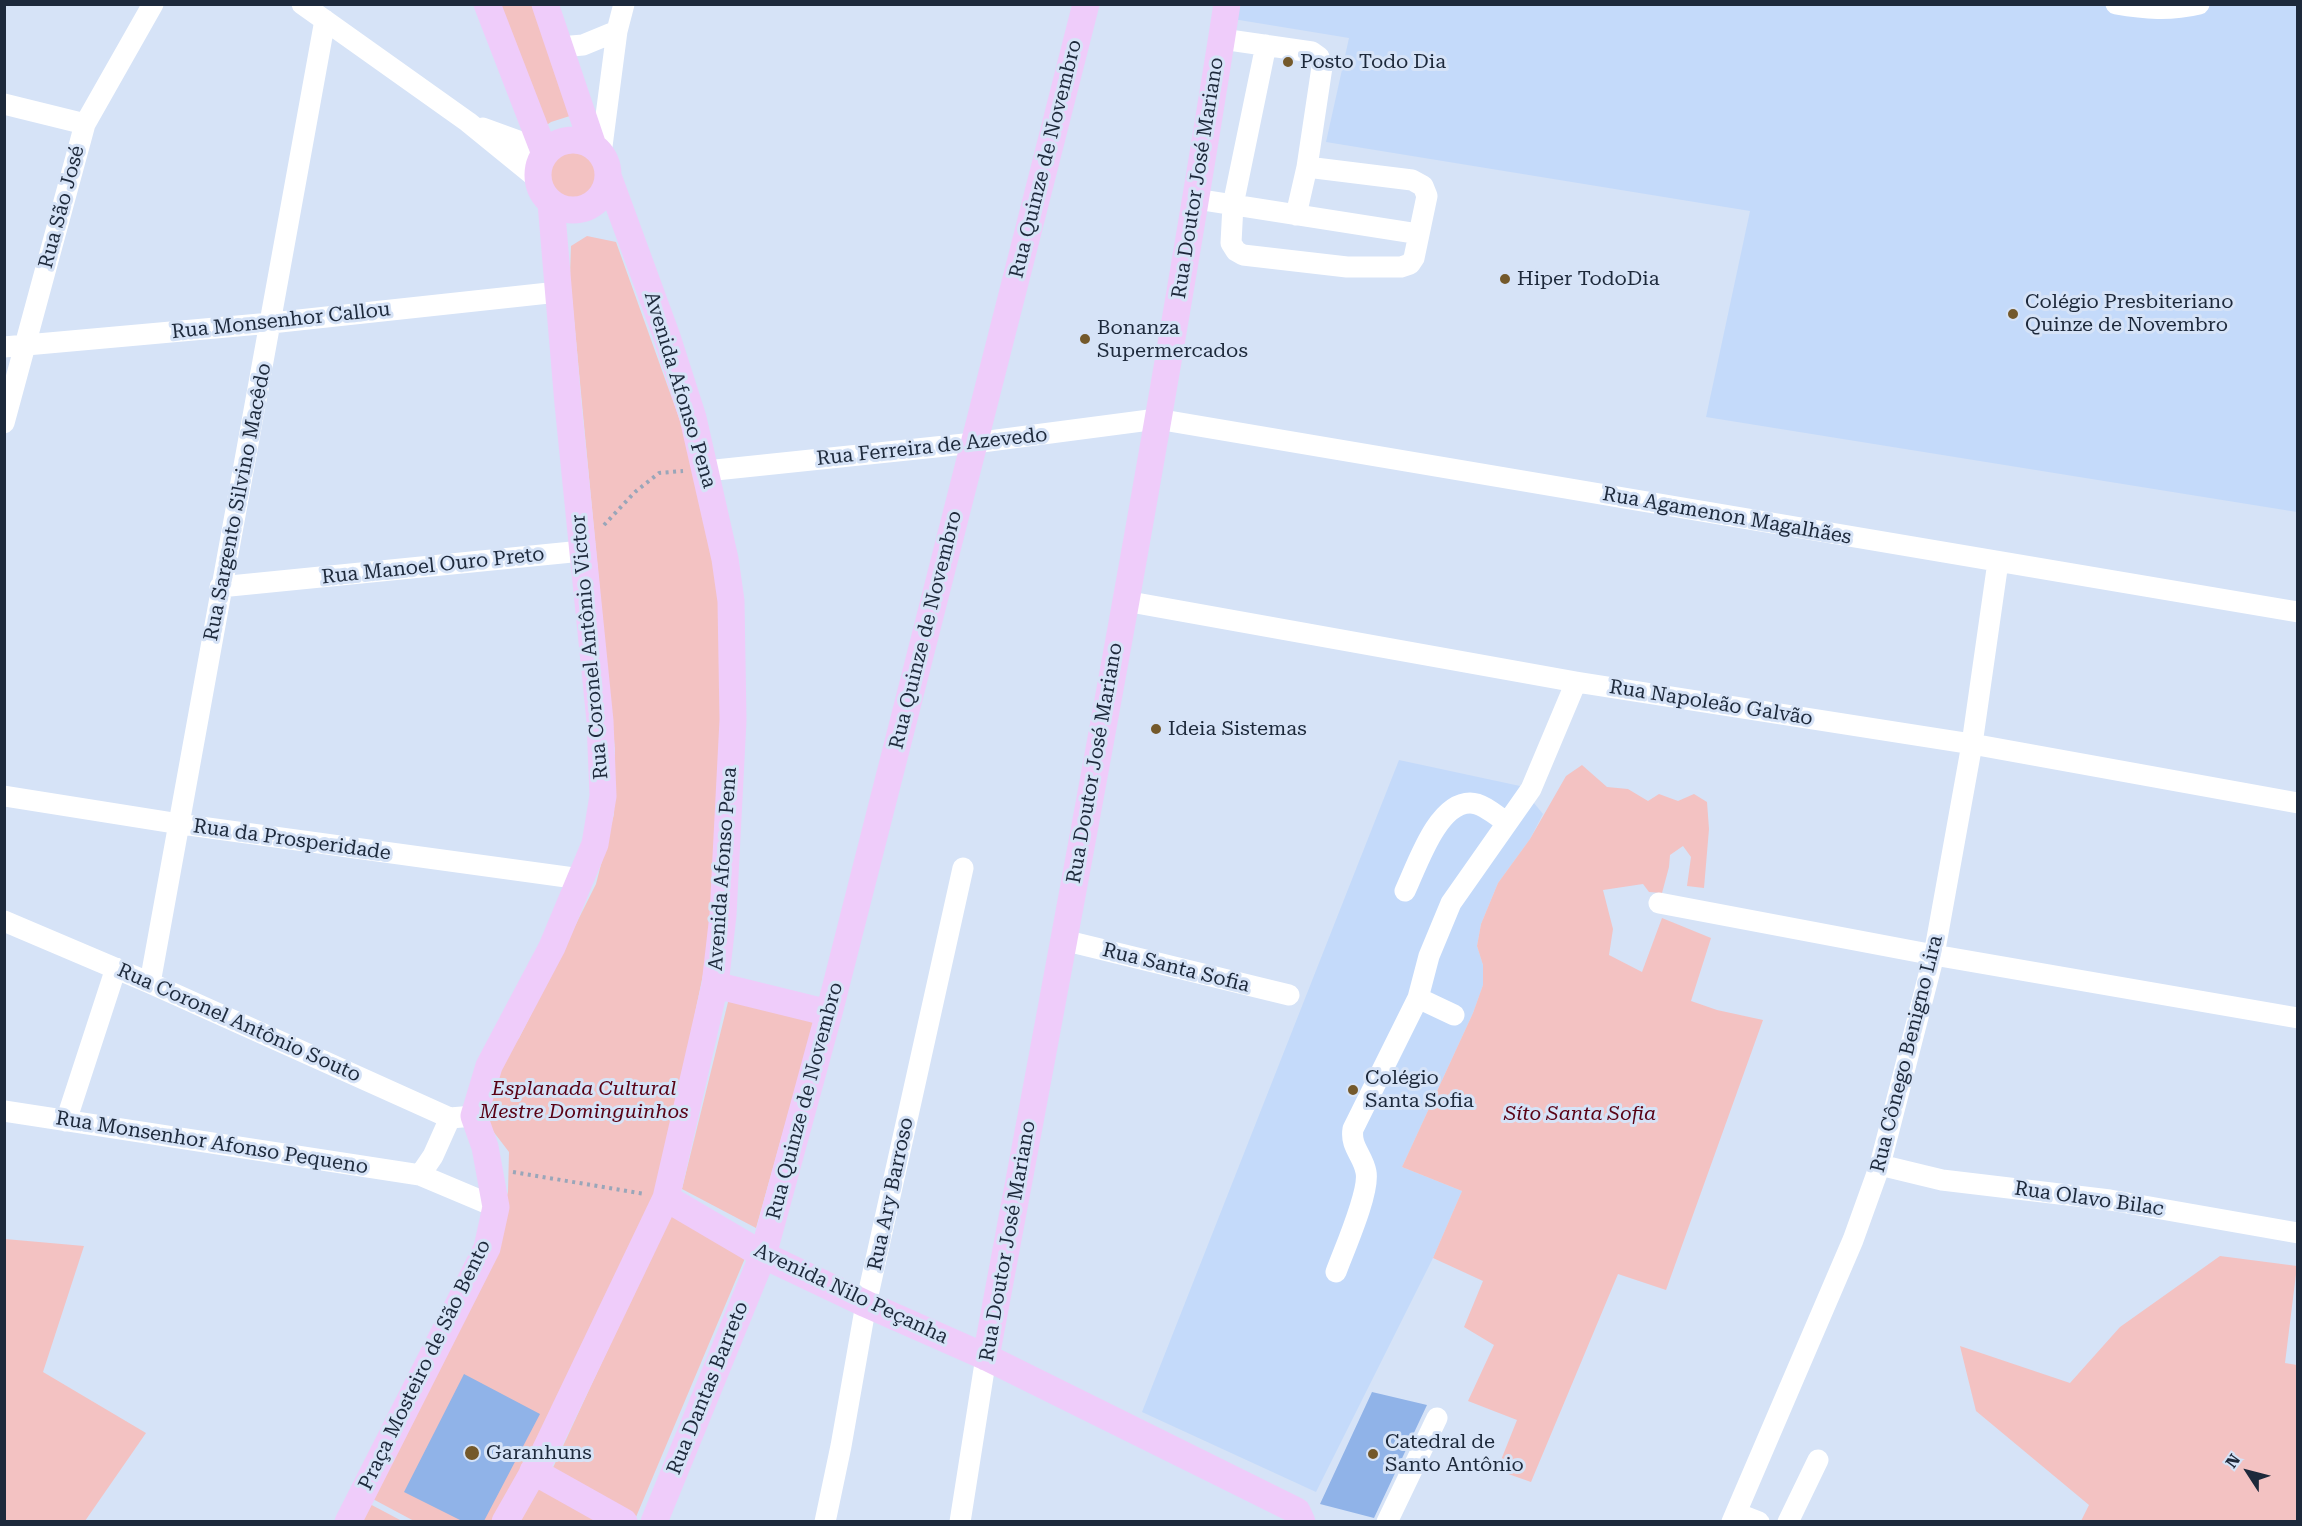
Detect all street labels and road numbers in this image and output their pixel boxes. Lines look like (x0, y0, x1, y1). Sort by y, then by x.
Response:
street label: Rua Quinze de Novembro (1005, 37, 1087, 281)
street label: Rua Doutor José Mariano (1167, 56, 1229, 300)
street label: Rua São José (34, 143, 90, 271)
street label: Avenida Afonso Pena (639, 289, 721, 491)
street label: Rua Monsenhor Callou (171, 298, 391, 344)
street label: Rua Sargento Silvino Macêdo (199, 361, 277, 643)
street label: Rua Ferreira de Azevedo (815, 423, 1049, 471)
street label: Rua Agamenon Magalhães (1601, 482, 1853, 550)
street label: Rua Quinze de Novembro (885, 508, 967, 752)
street label: Rua Coronel Antônio Victor (566, 513, 614, 781)
street label: Rua Manoel Ouro Preto (320, 542, 546, 590)
street label: Rua Doutor José Mariano (1062, 641, 1128, 885)
street label: Rua Napoleão Galvão (1607, 675, 1815, 731)
street label: Avenida Afonso Pena (704, 766, 742, 972)
street label: Rua da Prosperidade (192, 814, 392, 866)
street label: Rua Cônego Benigno Lira (1866, 933, 1948, 1175)
street label: Rua Santa Sofia (1100, 938, 1252, 998)
street label: Rua Coronel Antônio Souto (114, 958, 364, 1088)
street label: Rua Quinze de Novembro (762, 980, 848, 1222)
street label: Rua Monsenhor Afonso Pequeno (54, 1106, 370, 1180)
street label: Rua Ary Barroso (863, 1115, 919, 1273)
street label: Rua Doutor José Mariano (975, 1119, 1041, 1363)
street label: Rua Olavo Bilac (2013, 1177, 2165, 1221)
street label: Praça Mosteiro de São Bento (354, 1236, 496, 1494)
street label: Avenida Nilo Peçanha (750, 1238, 952, 1350)
street label: Rua Dantas Barreto (662, 1298, 754, 1478)

